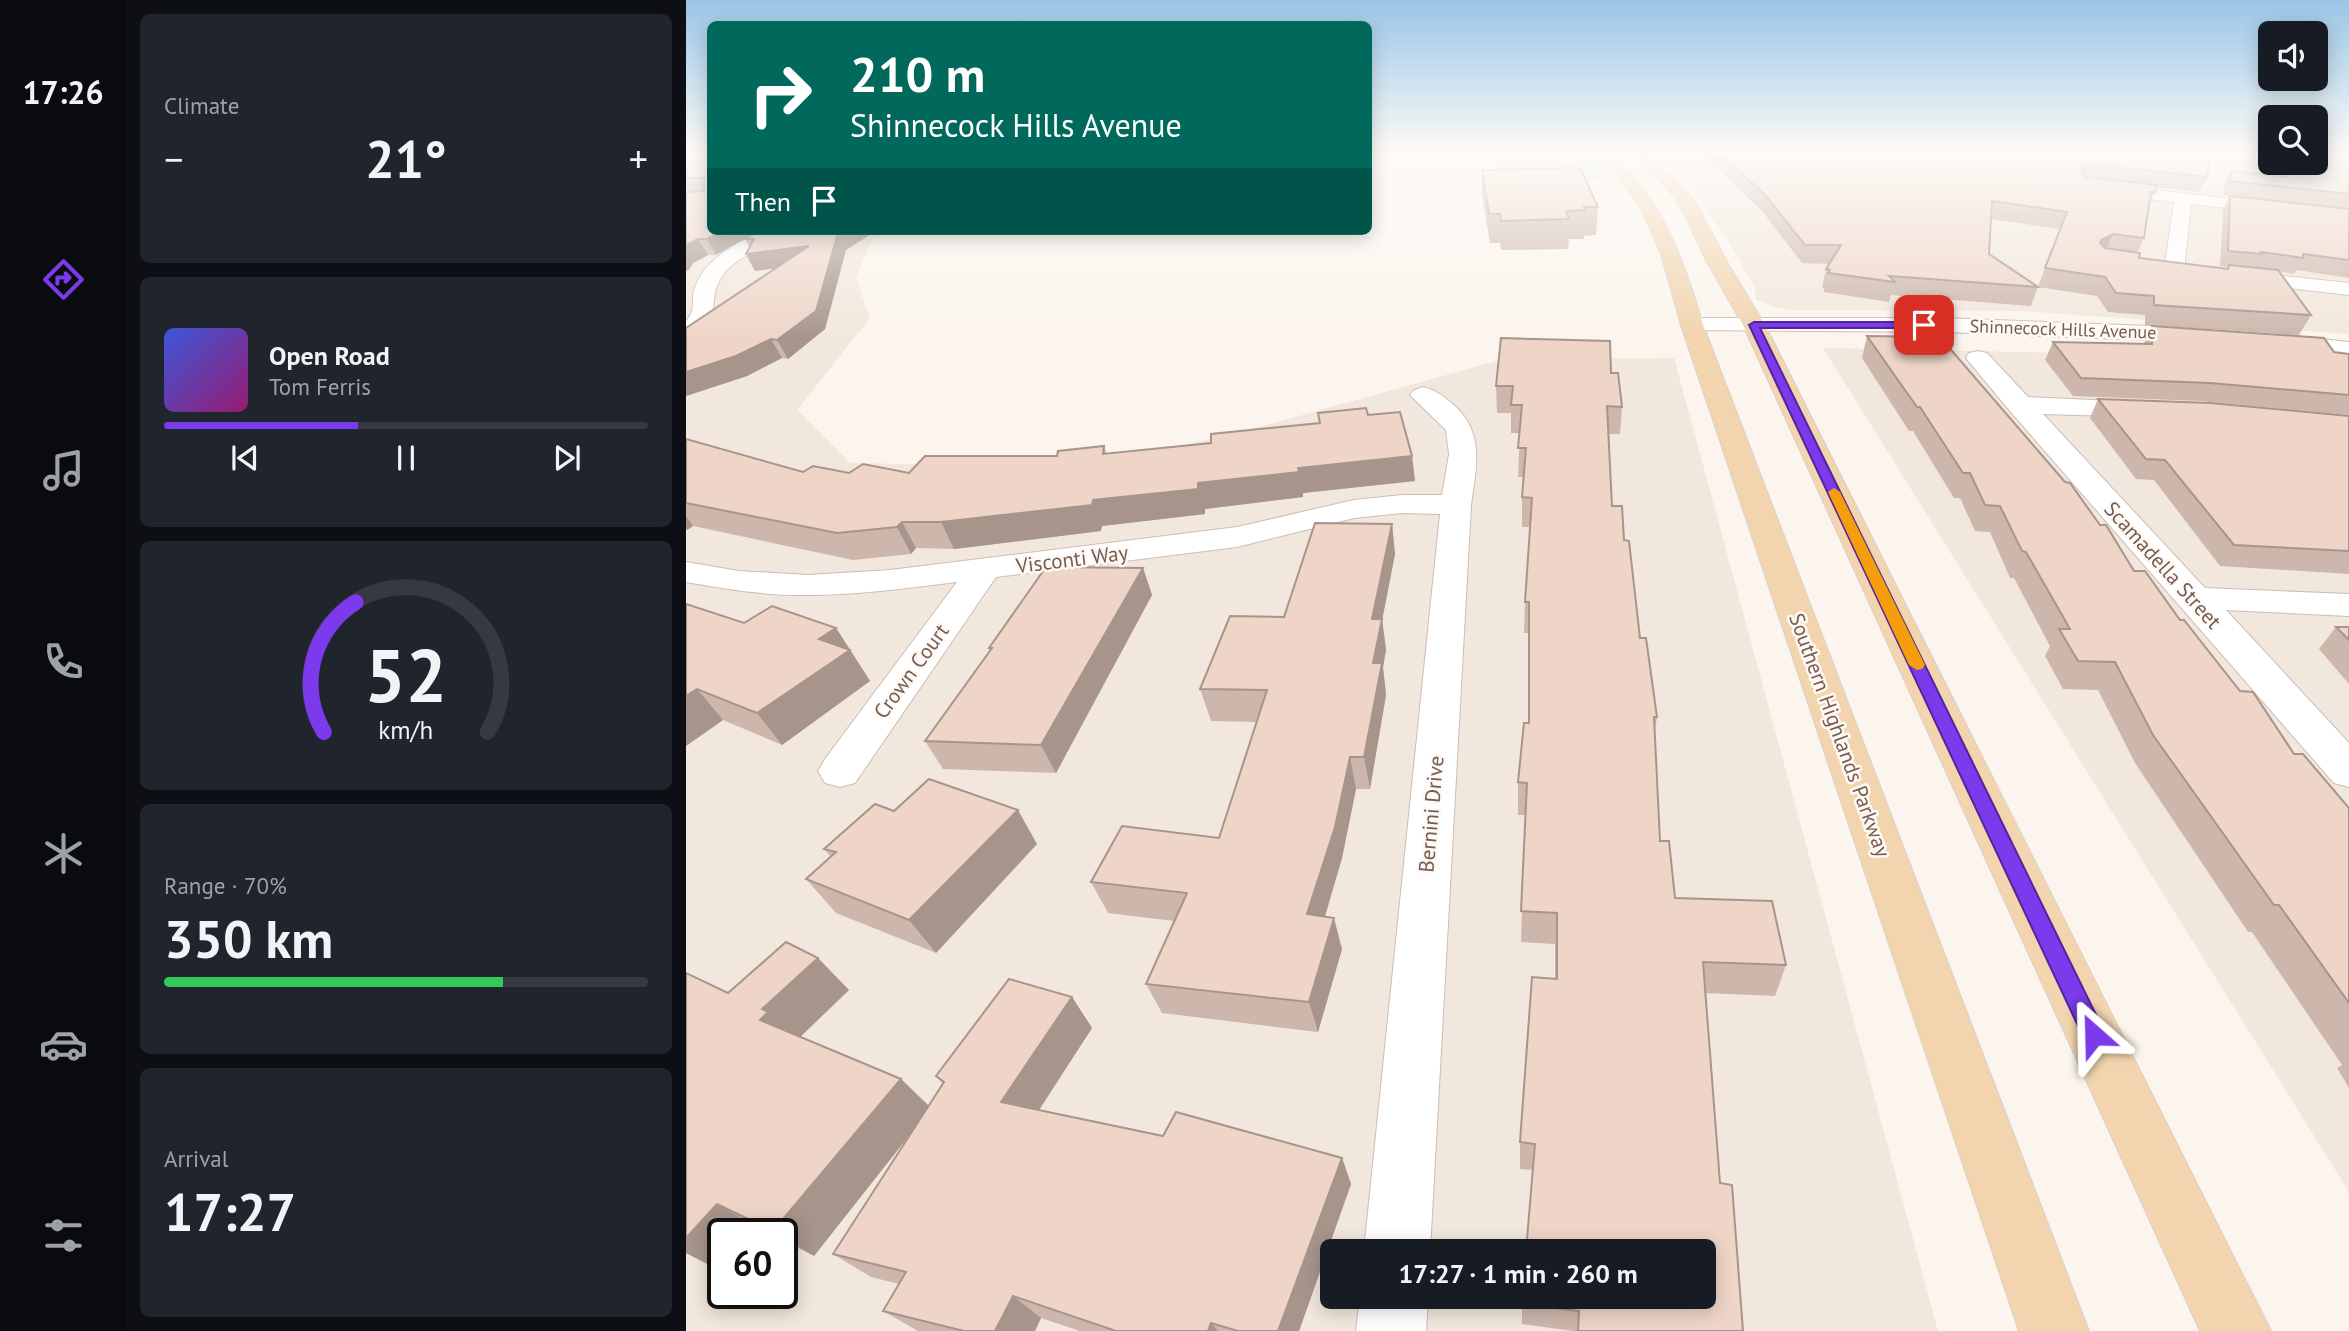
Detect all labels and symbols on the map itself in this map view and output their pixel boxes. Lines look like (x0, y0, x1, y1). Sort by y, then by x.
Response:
pin (1894, 295, 1954, 355)
street label: Shinnecock Hills Avenue (1969, 314, 2157, 344)
street label: Scamadella Street (2099, 496, 2227, 634)
street label: Visconti Way (1013, 539, 1130, 579)
street label: Southern Highlands Parkway (1783, 609, 1897, 861)
street label: Crown Court (867, 618, 955, 724)
street label: Bernini Drive (1412, 755, 1450, 873)
position arrow (2057, 998, 2131, 1072)
speed limit sign: 60 (707, 1218, 798, 1309)

